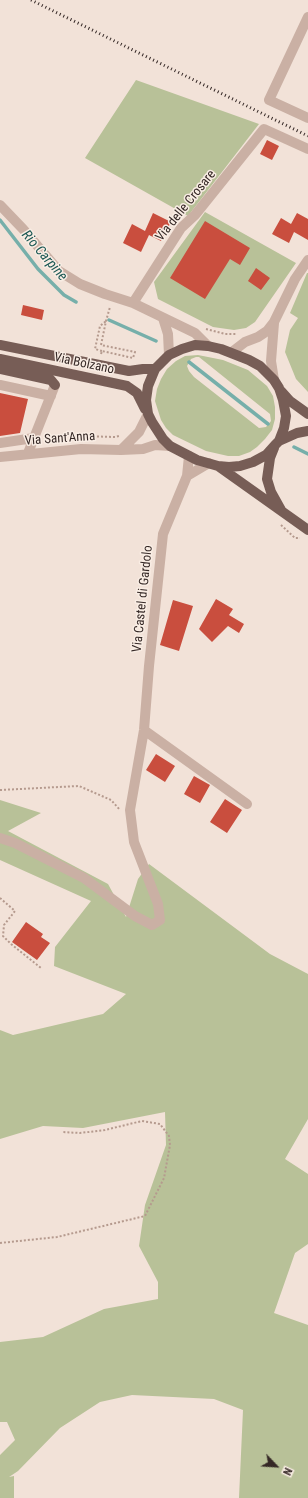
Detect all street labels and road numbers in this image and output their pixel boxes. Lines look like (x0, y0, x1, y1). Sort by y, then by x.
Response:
street label: Via delle Crosare (153, 167, 219, 245)
street label: Via Bolzano (53, 350, 115, 378)
street label: Via Sant'Anna (24, 429, 96, 449)
street label: Via Castel di Gardolo (130, 545, 156, 653)

